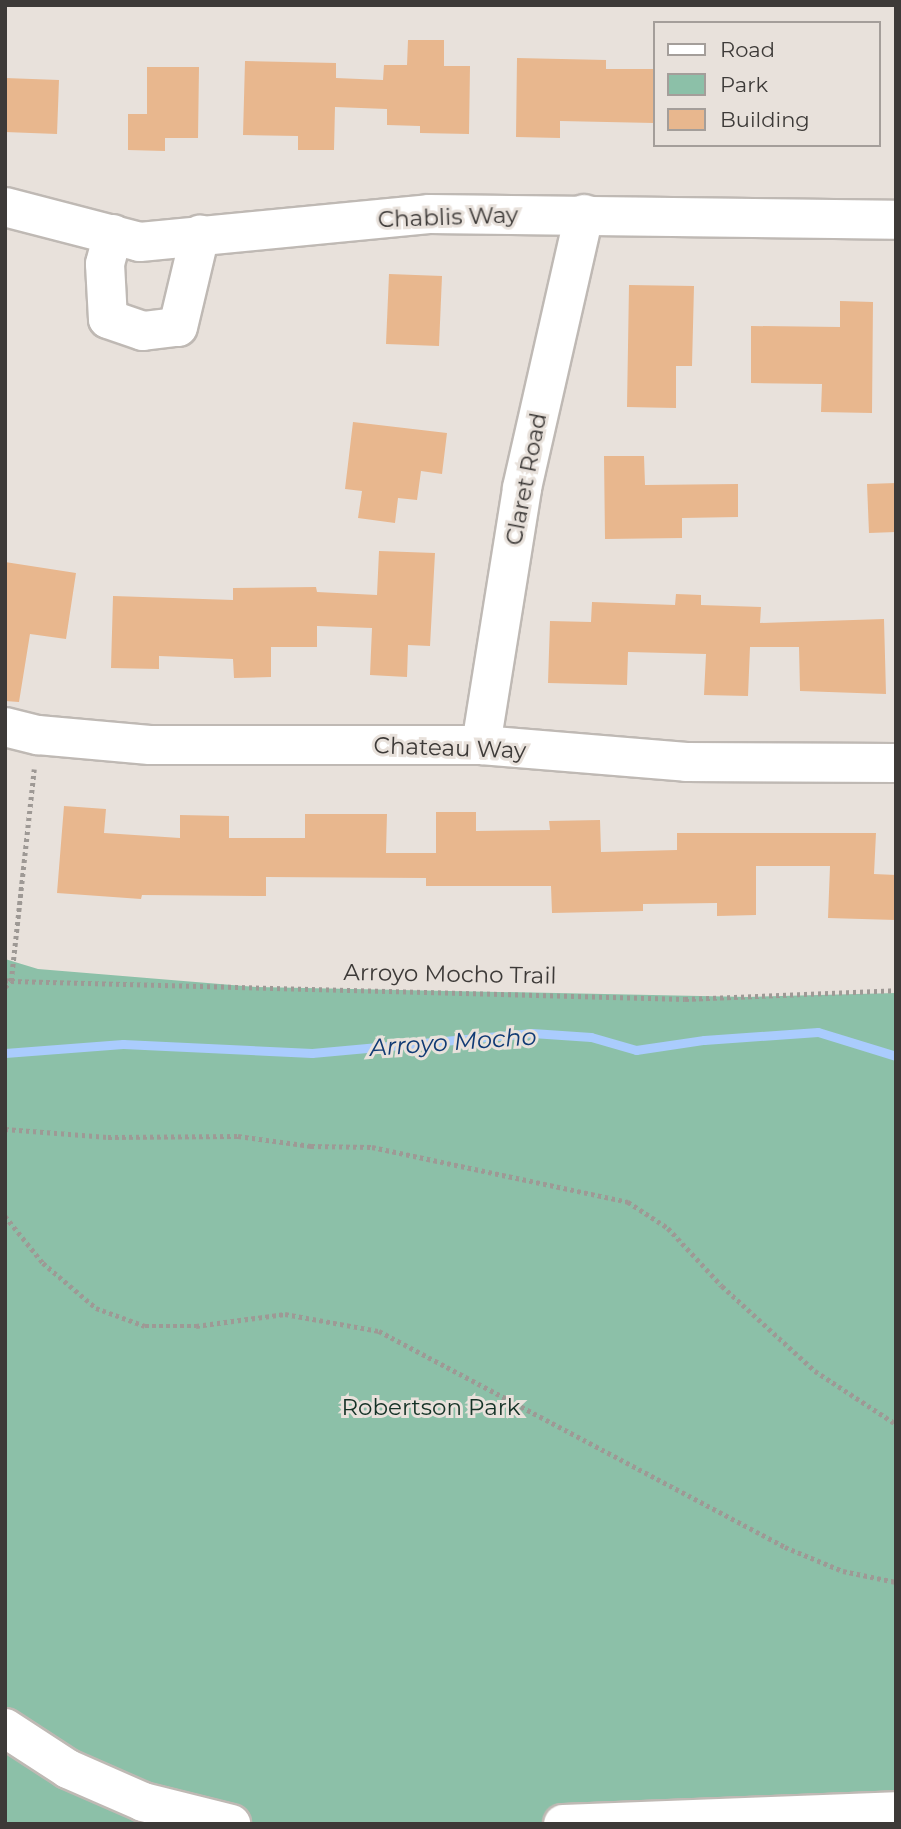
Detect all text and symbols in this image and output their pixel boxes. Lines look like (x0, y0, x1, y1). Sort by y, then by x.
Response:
legend (652, 21, 880, 147)
text: Road (720, 37, 775, 62)
text: Park (720, 72, 768, 97)
text: Building (720, 107, 810, 132)
street label: Chablis Way (377, 201, 519, 233)
street label: Claret Road (500, 410, 552, 548)
street label: Chateau Way (373, 732, 527, 764)
street label: Arroyo Mocho Trail (343, 958, 557, 990)
water label: Arroyo Mocho (369, 1022, 537, 1062)
park label: Robertson Park (341, 1393, 521, 1421)

